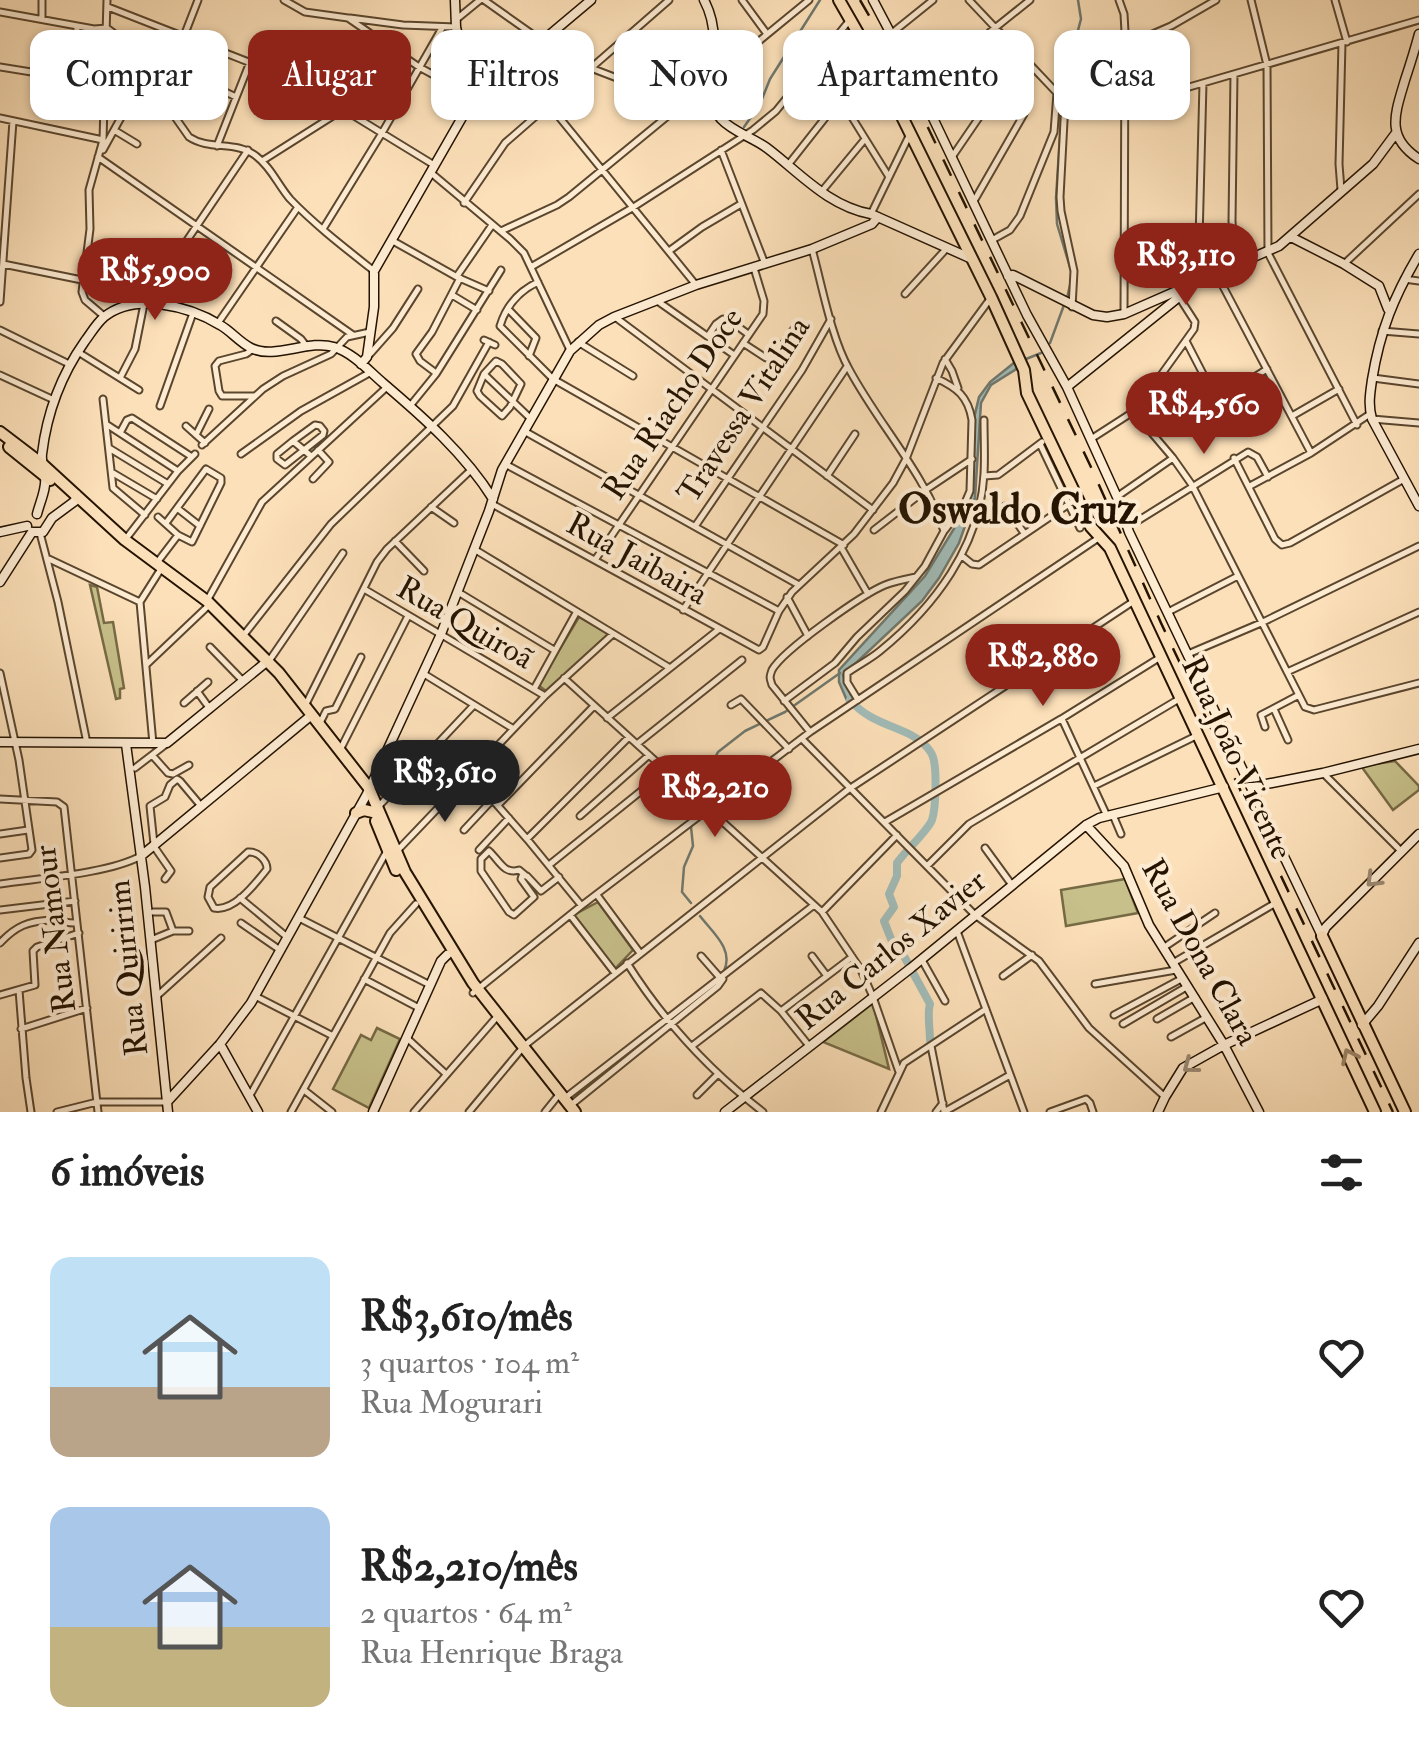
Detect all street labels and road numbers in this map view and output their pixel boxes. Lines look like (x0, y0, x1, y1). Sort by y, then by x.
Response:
street label: Rua Riacho Doce (594, 300, 752, 508)
street label: Travessa Vitalina (669, 309, 820, 511)
street label: Rua Jaibaira (559, 504, 715, 615)
street label: Rua Quiroã (389, 568, 541, 679)
street label: Rua João Vicente (1173, 650, 1301, 866)
street label: Rua Namour (25, 843, 85, 1015)
street label: Rua Dona Clara (1132, 852, 1268, 1053)
street label: Rua Carlos Xavier (788, 861, 994, 1039)
street label: Rua Quiririm (99, 878, 157, 1058)

